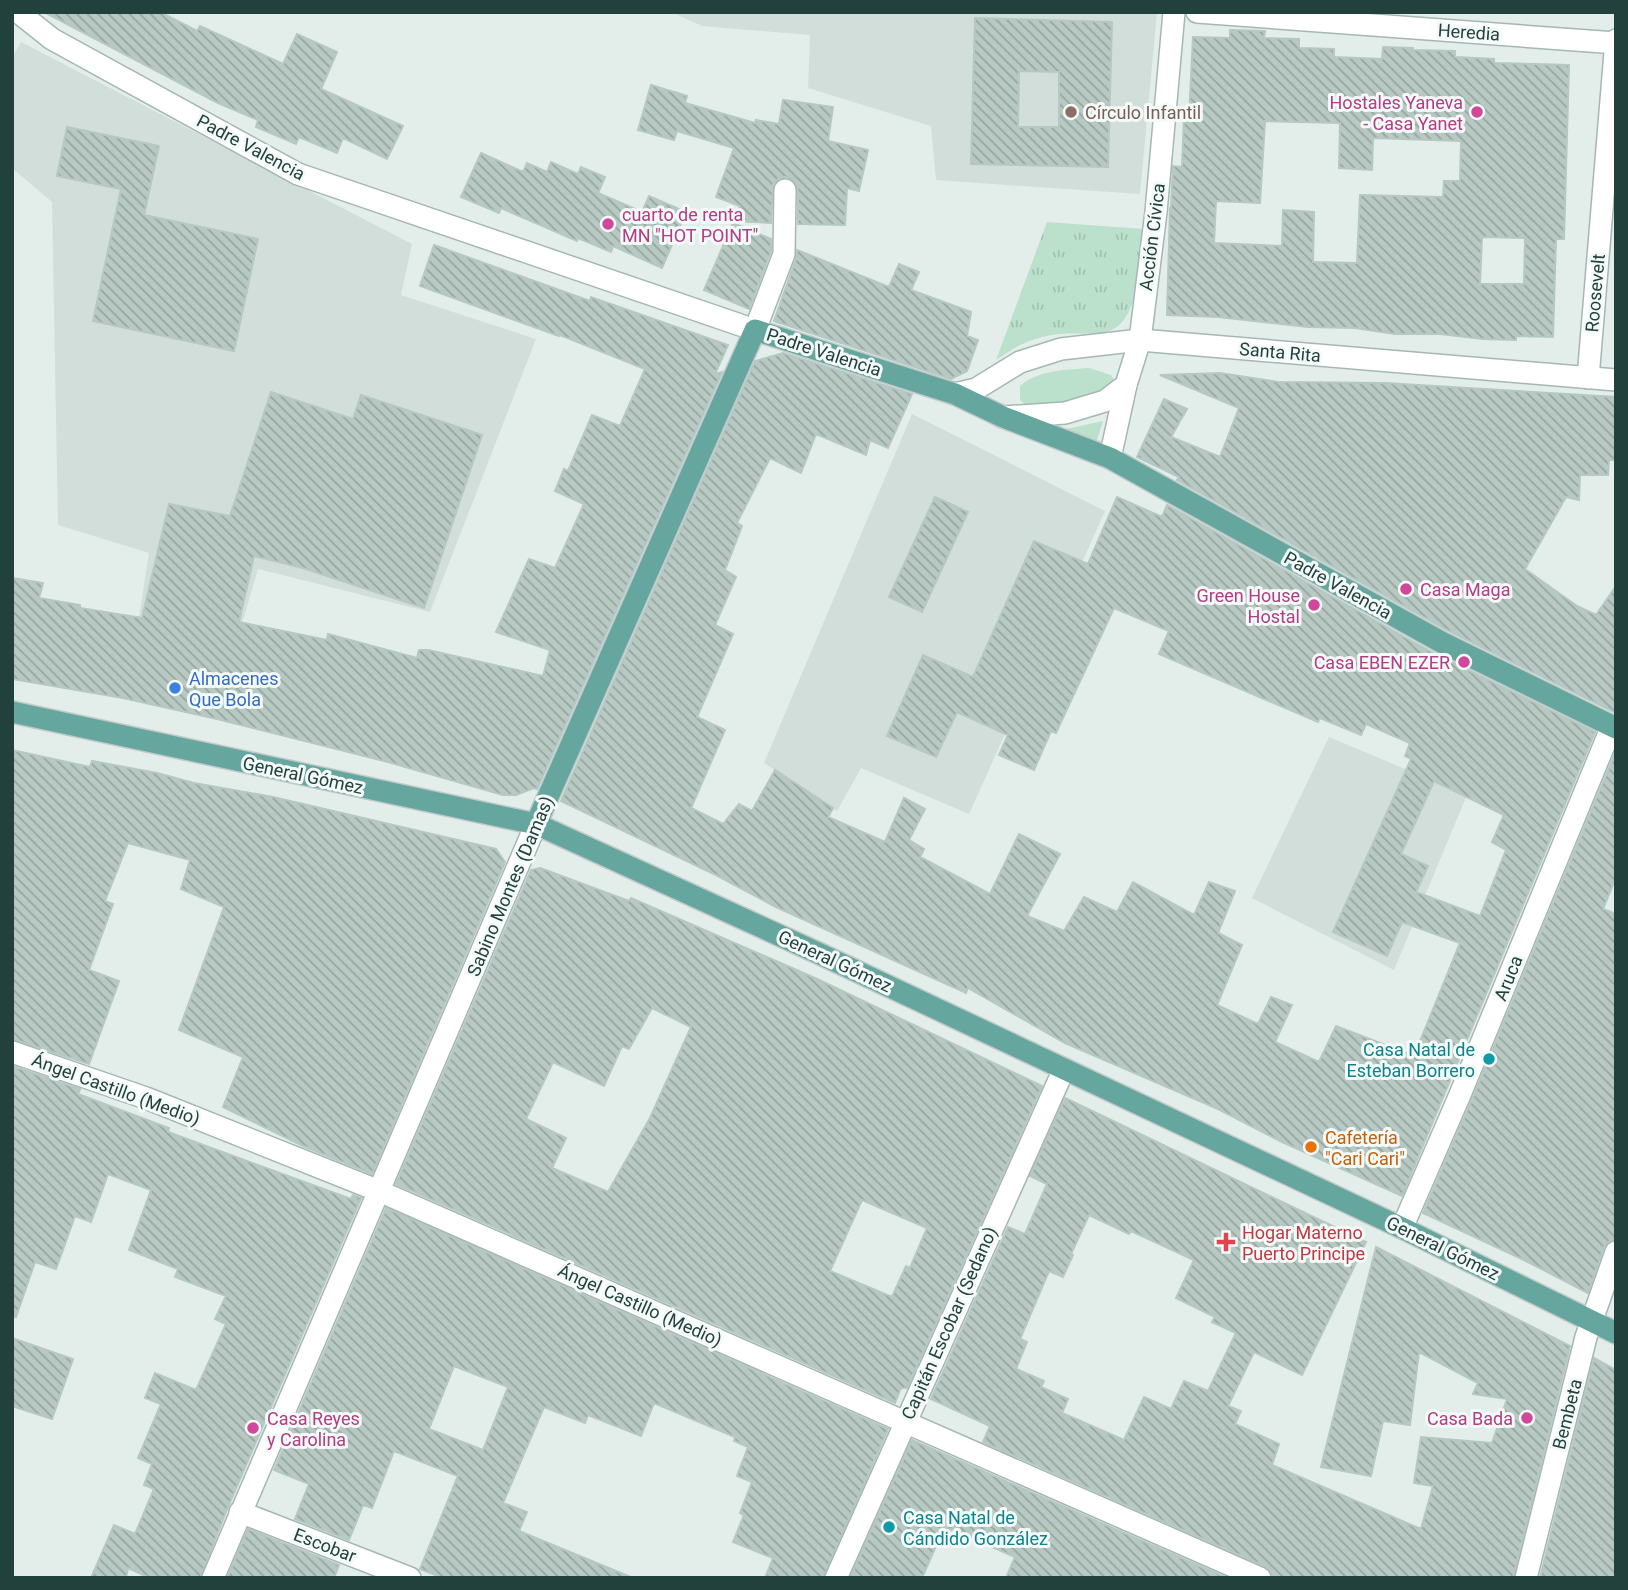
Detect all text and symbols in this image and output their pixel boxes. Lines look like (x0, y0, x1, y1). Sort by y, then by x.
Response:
street label: Heredia (1437, 19, 1501, 45)
place label: Hostales Yaneva - Casa Yanet (1330, 92, 1463, 134)
place label: Círculo Infantil (1085, 102, 1201, 123)
marker: Círculo Infantil (1063, 104, 1079, 120)
marker: Hostales Yaneva - Casa Yanet (1469, 104, 1485, 120)
street label: Padre Valencia (193, 110, 309, 184)
street label: Acción Cívica (1135, 182, 1169, 292)
place label: cuarto de renta MN "HOT POINT" (622, 204, 758, 246)
marker: cuarto de renta MN "HOT POINT" (600, 216, 616, 232)
street label: Roosevelt (1581, 253, 1609, 333)
street label: Padre Valencia (764, 324, 884, 380)
street label: Santa Rita (1238, 338, 1322, 366)
street label: Padre Valencia (1281, 547, 1395, 623)
place label: Casa Maga (1420, 579, 1510, 600)
marker: Casa Maga (1398, 581, 1414, 597)
place label: Green House Hostal (1196, 585, 1300, 627)
marker: Green House Hostal (1306, 597, 1322, 613)
place label: Casa EBEN EZER (1314, 652, 1450, 673)
marker: Casa EBEN EZER (1456, 654, 1472, 670)
place label: Almacenes Que Bola (189, 668, 278, 710)
marker: Almacenes Que Bola (167, 680, 183, 696)
street label: General Gómez (241, 752, 365, 798)
street label: Sabino Montes (Damas) (463, 793, 558, 980)
street label: General Gómez (775, 926, 895, 996)
street label: Aruca (1489, 952, 1527, 1004)
place label: Casa Natal de Esteban Borrero (1346, 1039, 1475, 1081)
street label: Ángel Castillo (Medio) (29, 1049, 203, 1130)
marker: Casa Natal de Esteban Borrero (1481, 1051, 1497, 1067)
place label: Cafetería "Cari Cari" (1325, 1127, 1405, 1169)
marker: Cafetería "Cari Cari" (1303, 1139, 1319, 1155)
street label: General Gómez (1383, 1212, 1503, 1284)
place label: Hogar Materno Puerto Principe (1242, 1222, 1365, 1264)
street label: Capitán Escobar (Sedano) (897, 1223, 1002, 1423)
marker: Hogar Materno Puerto Principe (1216, 1232, 1236, 1252)
street label: Ángel Castillo (Medio) (554, 1259, 725, 1352)
street label: Bembeta (1548, 1377, 1586, 1451)
place label: Casa Reyes y Carolina (267, 1408, 360, 1450)
place label: Casa Bada (1427, 1408, 1513, 1429)
marker: Casa Bada (1519, 1410, 1535, 1426)
marker: Casa Reyes y Carolina (245, 1420, 261, 1436)
place label: Casa Natal de Cándido González (903, 1507, 1048, 1549)
marker: Casa Natal de Cándido González (881, 1519, 897, 1535)
street label: Escobar (291, 1524, 359, 1566)

